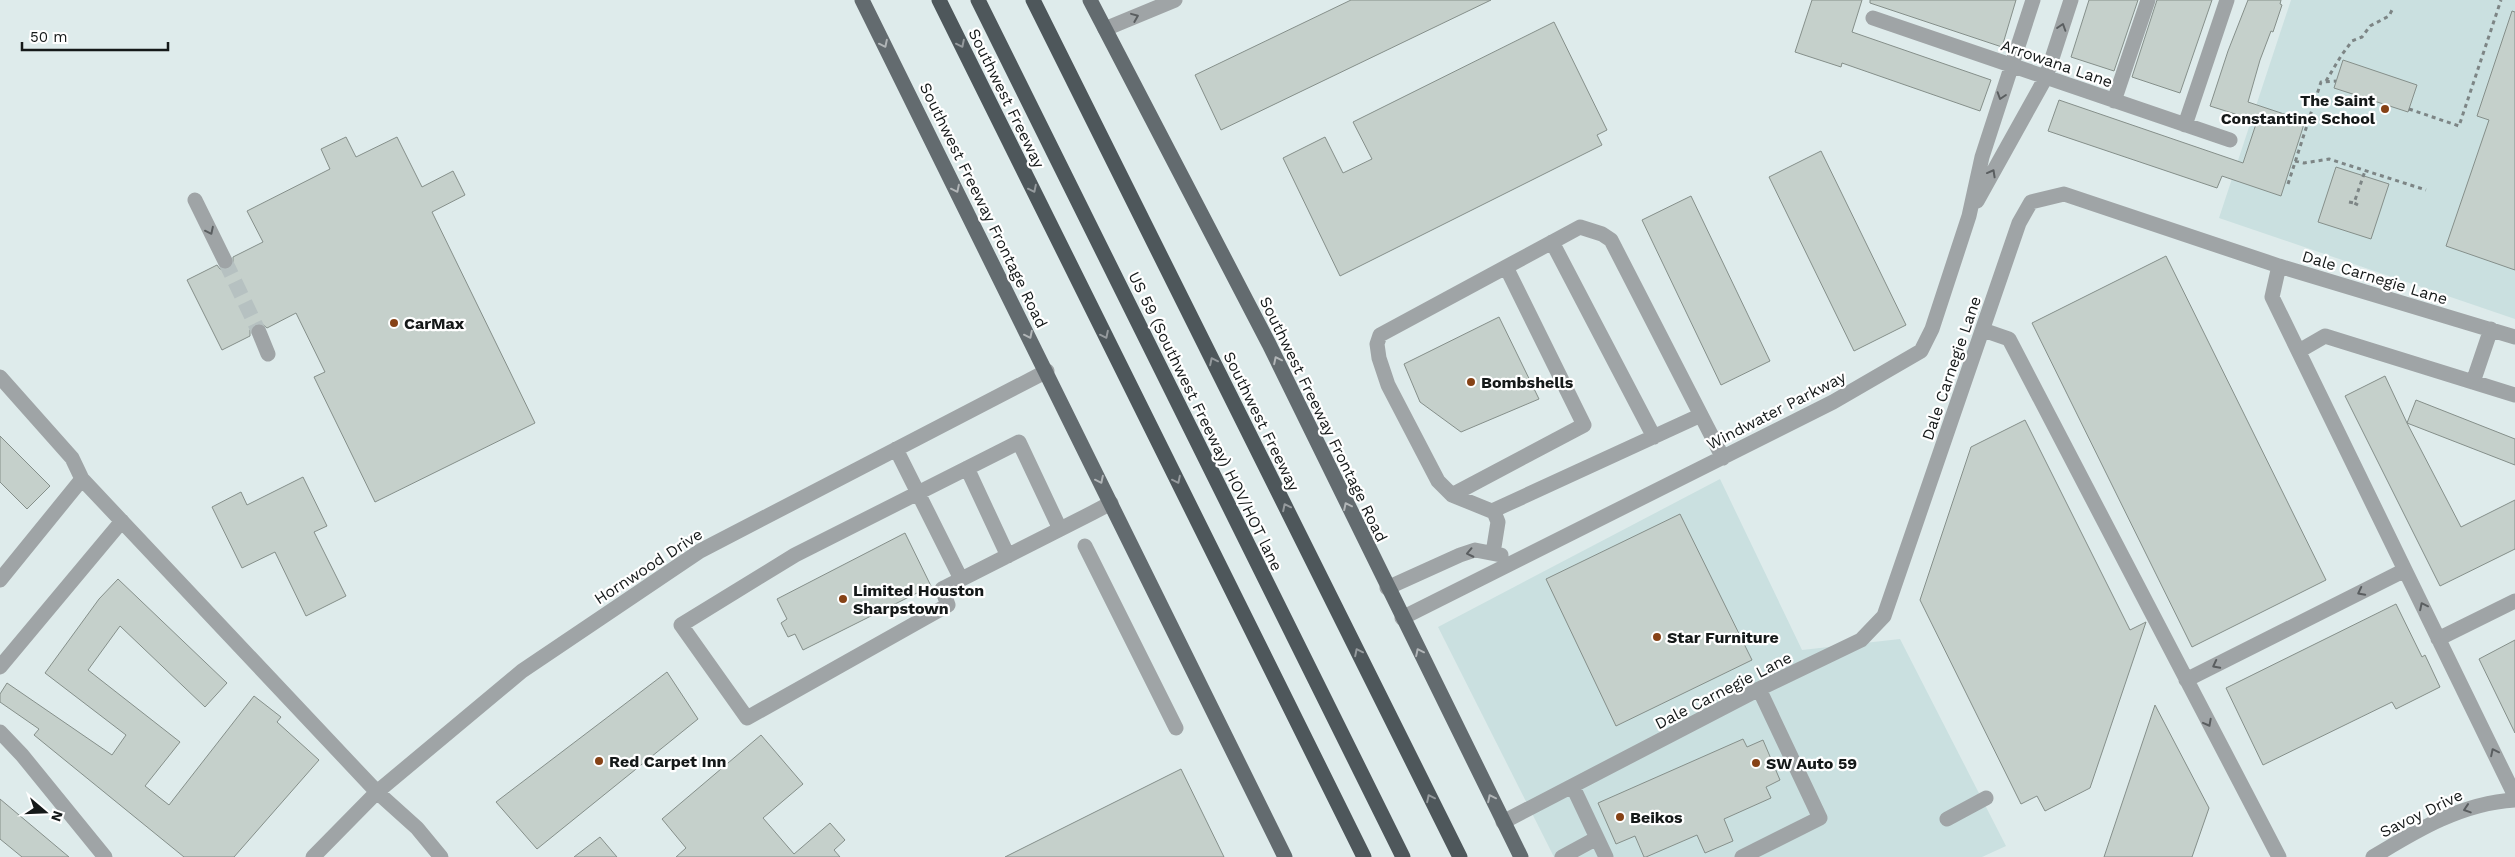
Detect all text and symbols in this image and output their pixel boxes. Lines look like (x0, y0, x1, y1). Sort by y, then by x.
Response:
one-way arrow (1130, 13, 1139, 23)
scale bar (22, 20, 169, 52)
one-way arrow (2057, 24, 2067, 32)
street label: Southwest Freeway (965, 25, 1049, 172)
text: 50 m (30, 28, 67, 46)
street label: Arrowana Lane (1999, 35, 2115, 91)
one-way arrow (878, 38, 888, 47)
one-way arrow (954, 39, 965, 48)
street label: Southwest Freeway Frontage Road (916, 79, 1051, 331)
place label: The Saint Constantine School (2221, 91, 2376, 128)
one-way arrow (1997, 92, 2007, 100)
marker: The Saint Constantine School (2379, 103, 2391, 115)
one-way arrow (1986, 170, 1996, 179)
one-way arrow (950, 184, 960, 193)
one-way arrow (1027, 184, 1037, 193)
one-way arrow (204, 225, 214, 234)
street label: Dale Carnegie Lane (2300, 246, 2450, 309)
street label: US 59 (Southwest Freeway) HOV/HOT lane (1124, 268, 1287, 574)
street label: Southwest Freeway Frontage Road (1256, 293, 1392, 545)
street label: Dale Carnegie Lane (1918, 294, 1985, 443)
place label: CarMax (404, 314, 465, 333)
marker: CarMax (388, 317, 400, 329)
one-way arrow (1022, 330, 1033, 339)
one-way arrow (1099, 330, 1109, 339)
street label: Southwest Freeway (1220, 348, 1304, 494)
one-way arrow (1272, 356, 1283, 365)
one-way arrow (1209, 357, 1219, 366)
street label: Windwater Parkway (1704, 367, 1850, 454)
place label: Bombshells (1481, 373, 1574, 392)
marker: Bombshells (1465, 376, 1477, 388)
one-way arrow (1094, 475, 1104, 484)
one-way arrow (1171, 475, 1181, 484)
one-way arrow (1343, 502, 1354, 511)
one-way arrow (1282, 503, 1292, 512)
street label: Hornwood Drive (591, 524, 706, 608)
one-way arrow (1466, 547, 1475, 557)
place label: Limited Houston Sharpstown (853, 581, 984, 618)
one-way arrow (2358, 586, 2367, 596)
marker: Limited Houston Sharpstown (837, 593, 849, 605)
one-way arrow (2418, 602, 2429, 611)
place label: Star Furniture (1667, 628, 1779, 647)
marker: Star Furniture (1651, 631, 1663, 643)
one-way arrow (1354, 648, 1364, 657)
street label: Dale Carnegie Lane (1652, 648, 1795, 733)
one-way arrow (1415, 649, 1425, 658)
one-way arrow (2212, 659, 2221, 669)
one-way arrow (2202, 718, 2212, 727)
one-way arrow (2490, 749, 2500, 758)
place label: Red Carpet Inn (609, 752, 727, 771)
place label: SW Auto 59 (1766, 754, 1857, 773)
marker: Red Carpet Inn (593, 755, 605, 767)
marker: SW Auto 59 (1750, 757, 1762, 769)
street label: Savoy Drive (2377, 785, 2466, 842)
north arrow (20, 787, 70, 837)
one-way arrow (1426, 794, 1437, 803)
one-way arrow (1487, 794, 1497, 803)
one-way arrow (2464, 803, 2472, 813)
place label: Beikos (1630, 808, 1683, 827)
text: N (48, 809, 67, 824)
marker: Beikos (1614, 811, 1626, 823)

